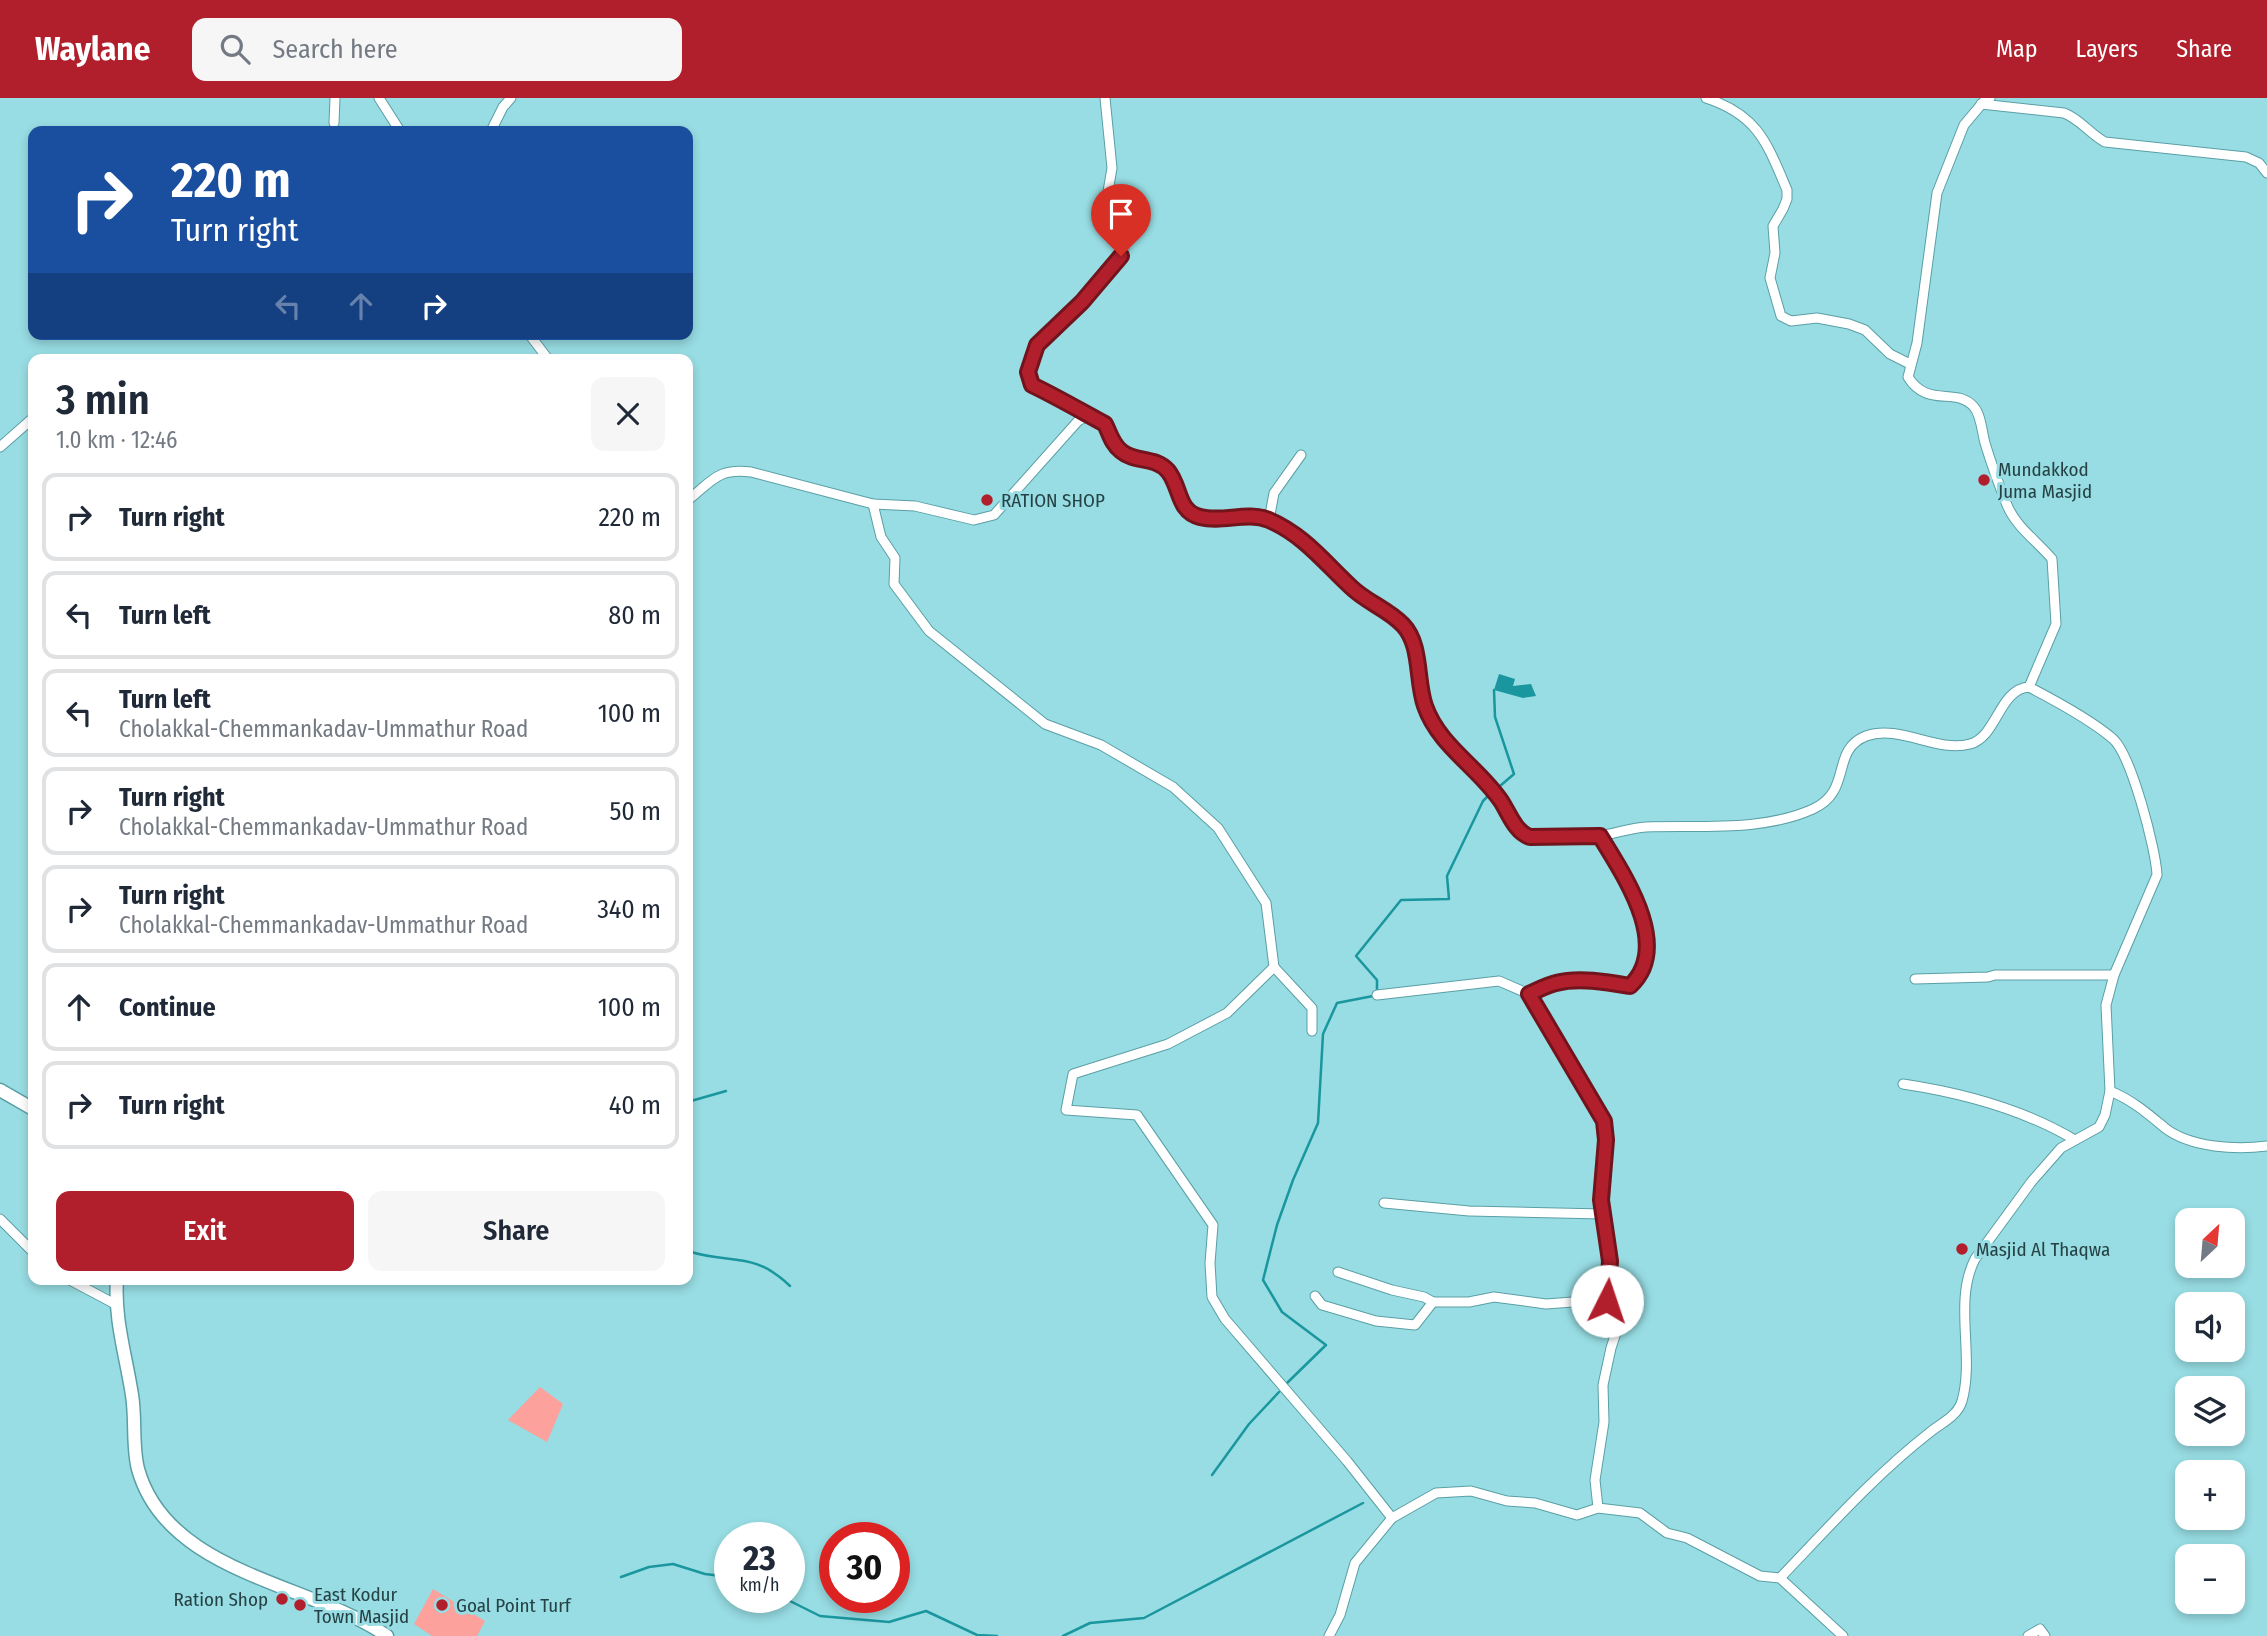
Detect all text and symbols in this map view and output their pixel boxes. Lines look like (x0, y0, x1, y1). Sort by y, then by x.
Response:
search box (192, 18, 682, 81)
text: Waylane (35, 29, 150, 69)
icon: search (216, 30, 254, 68)
text: Search here (272, 34, 398, 65)
text: Map (1996, 35, 2038, 63)
text: Layers (2076, 35, 2138, 63)
text: Share (2176, 35, 2232, 63)
text: 220 m (171, 151, 291, 210)
icon: right (56, 154, 147, 245)
pin (1091, 184, 1151, 256)
icon: arrive (1102, 195, 1140, 233)
text: Turn right (171, 211, 298, 249)
icon: left (269, 287, 307, 325)
icon: ahead (342, 287, 380, 325)
icon: right (415, 287, 453, 325)
text: 3 min (56, 375, 150, 425)
button: close (591, 377, 665, 451)
text: 1.0 km · 12:46 (56, 426, 177, 454)
place label: Mundakkod Juma Masjid (1998, 458, 2092, 503)
marker: Mundakkod Juma Masjid (1976, 472, 1992, 488)
place label: RATION SHOP (1001, 489, 1105, 512)
marker: RATION SHOP (979, 492, 995, 508)
icon: right (60, 498, 98, 536)
text: Turn right (119, 502, 225, 533)
text: 220 m (598, 502, 661, 533)
icon: left (60, 596, 98, 634)
text: Turn left (119, 600, 211, 631)
text: 80 m (608, 600, 661, 631)
text: Turn left (119, 684, 211, 715)
icon: left (60, 694, 98, 732)
text: 100 m (598, 698, 661, 729)
text: Cholakkal-Chemmankadav-Ummathur Road (119, 715, 528, 743)
text: Turn right (119, 782, 225, 813)
icon: right (60, 792, 98, 830)
text: 50 m (609, 796, 661, 827)
text: Cholakkal-Chemmankadav-Ummathur Road (119, 813, 528, 841)
text: Turn right (119, 880, 225, 911)
icon: right (60, 890, 98, 928)
text: 340 m (597, 894, 661, 925)
text: Cholakkal-Chemmankadav-Ummathur Road (119, 911, 528, 939)
icon: ahead (60, 988, 98, 1026)
text: Continue (119, 992, 216, 1023)
text: 100 m (598, 992, 661, 1023)
icon: right (60, 1086, 98, 1124)
text: Turn right (119, 1090, 225, 1121)
text: 40 m (609, 1090, 661, 1121)
button: Exit (56, 1191, 354, 1271)
button: Share (368, 1191, 665, 1271)
north arrow (2175, 1208, 2245, 1278)
map controls (2175, 1208, 2245, 1614)
place label: Masjid Al Thaqwa (1976, 1238, 2110, 1261)
marker: Masjid Al Thaqwa (1954, 1241, 1970, 1257)
position arrow (1570, 1264, 1644, 1338)
button: sound (2175, 1292, 2245, 1362)
button: layers (2175, 1376, 2245, 1446)
button: + (2175, 1460, 2245, 1530)
speed limit sign: 30 (819, 1522, 910, 1613)
text: 23 (743, 1537, 776, 1579)
button: − (2175, 1544, 2245, 1614)
text: km/h (739, 1574, 780, 1596)
place label: East Kodur Town Masjid (314, 1583, 409, 1628)
place label: Ration Shop (174, 1588, 268, 1611)
marker: Ration Shop (274, 1591, 290, 1607)
place label: Goal Point Turf (456, 1594, 572, 1617)
marker: East Kodur Town Masjid (292, 1597, 308, 1613)
marker: Goal Point Turf (434, 1597, 450, 1613)

